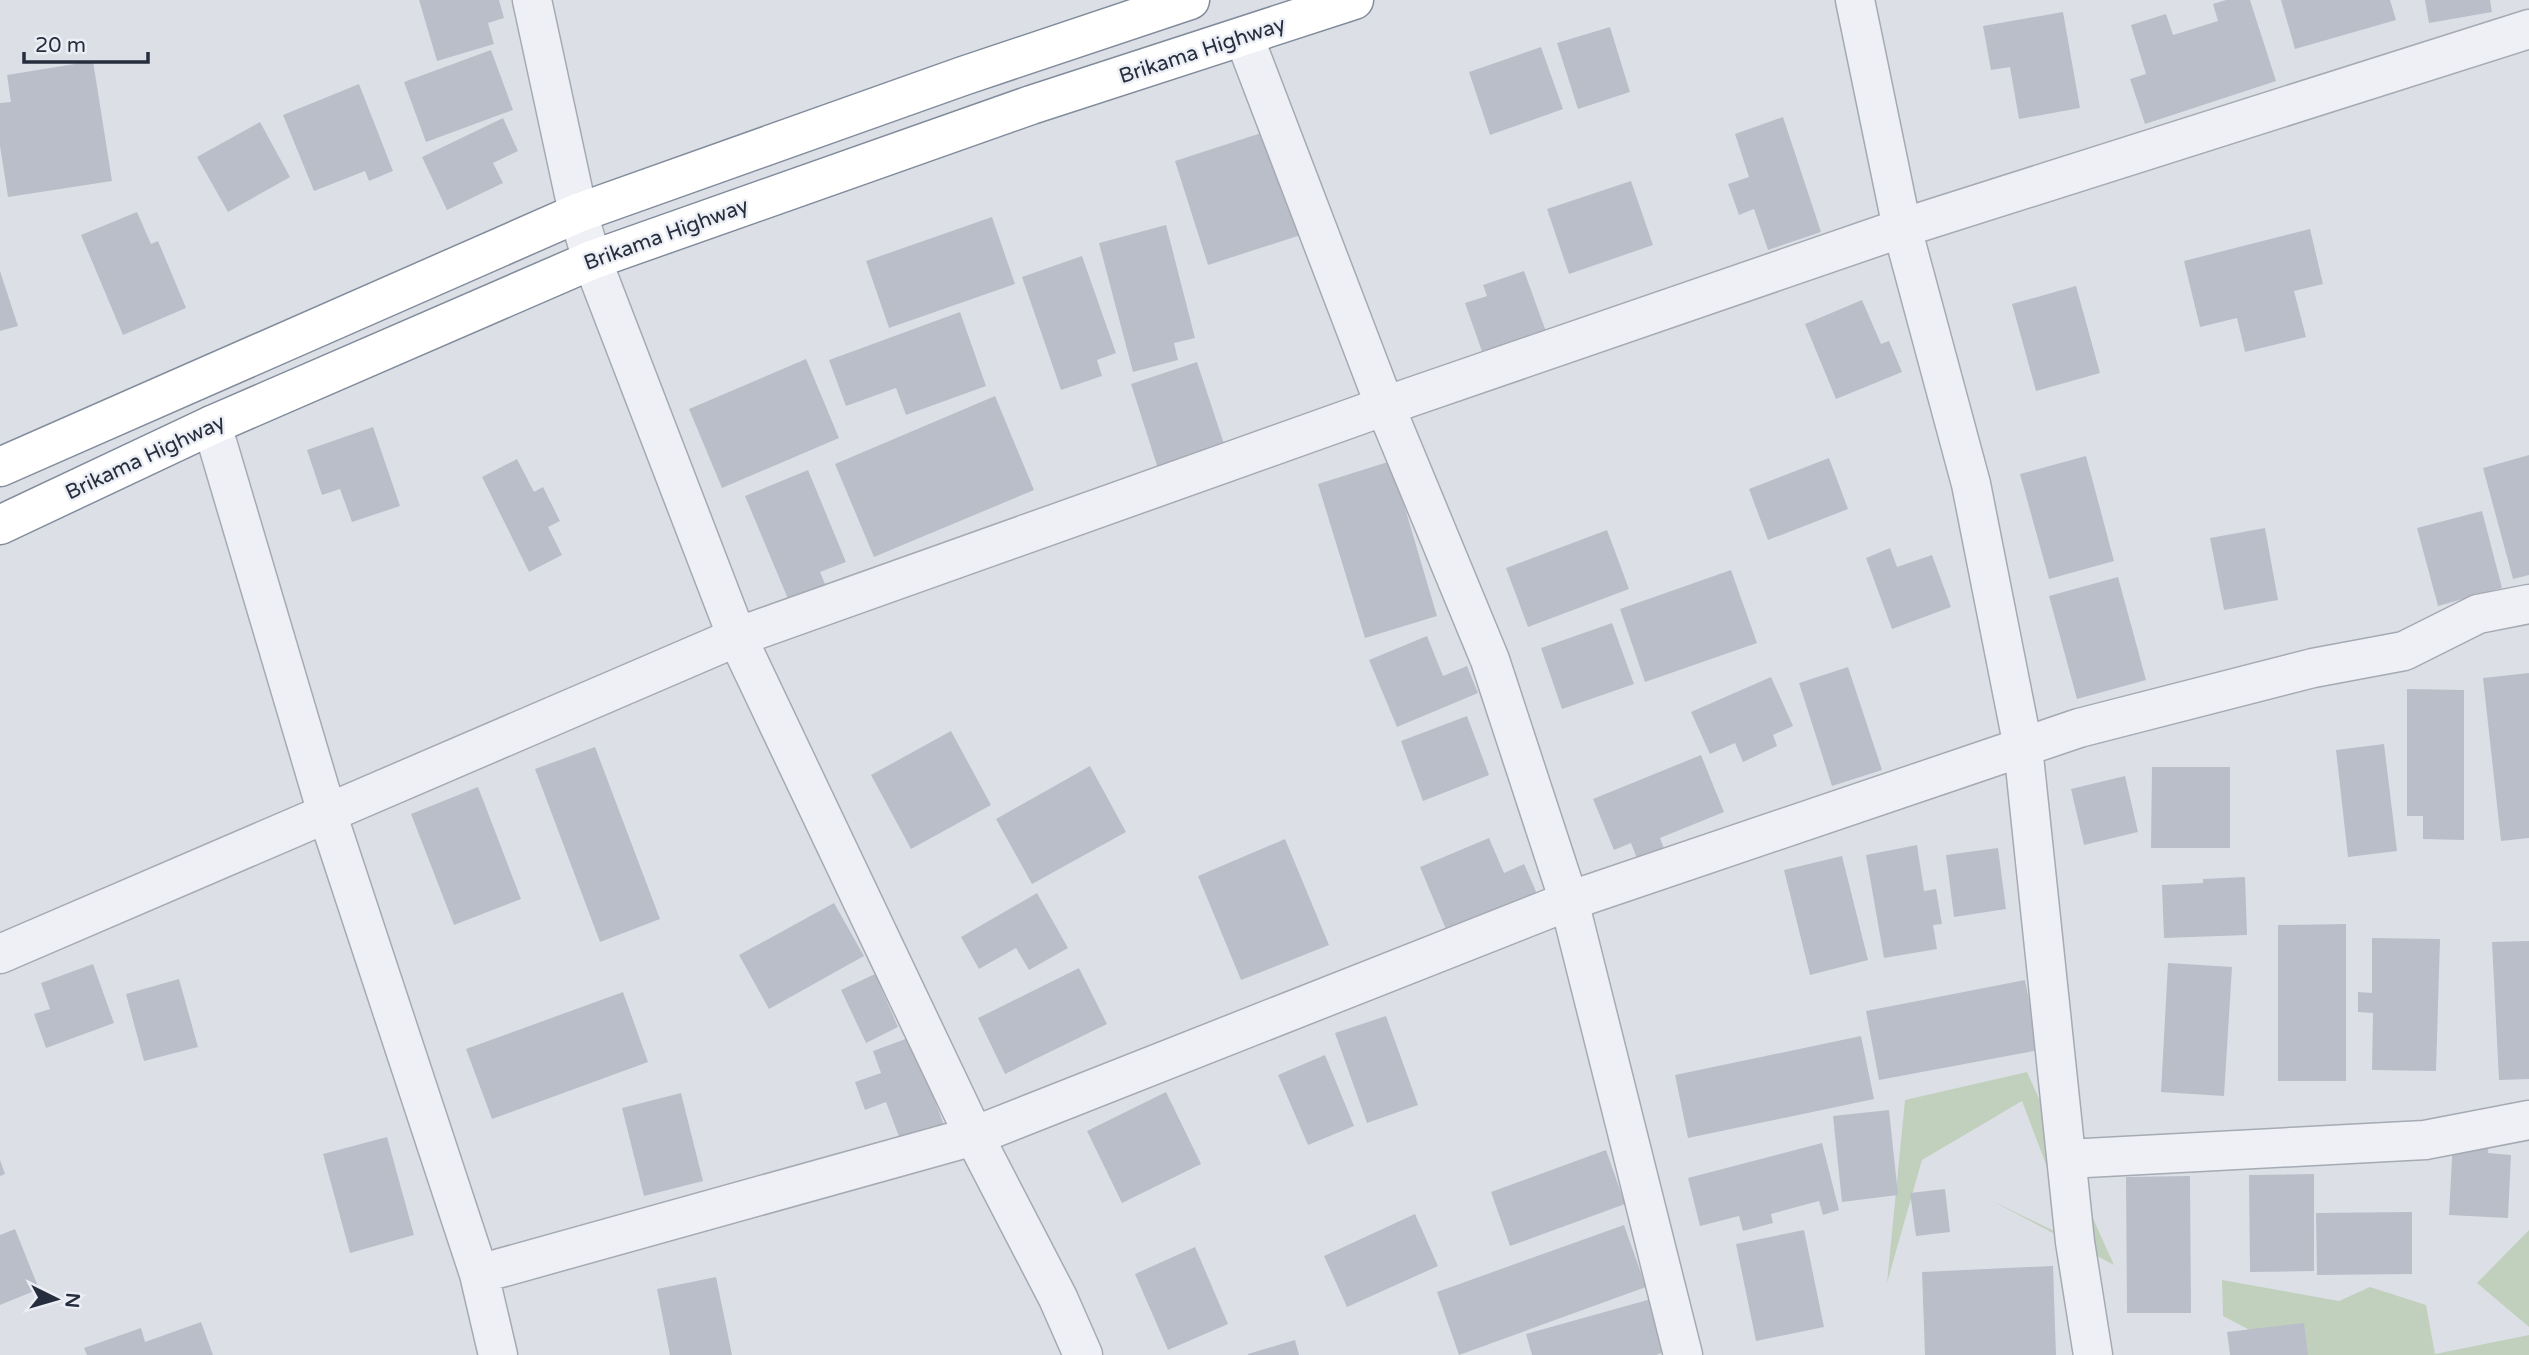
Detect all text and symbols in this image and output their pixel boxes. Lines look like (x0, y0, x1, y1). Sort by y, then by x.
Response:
street label: Brikama Highway (1116, 12, 1288, 89)
scale bar (24, 21, 149, 65)
text: 20 m (35, 33, 86, 58)
street label: Brikama Highway (580, 193, 752, 276)
street label: Brikama Highway (61, 409, 229, 505)
north arrow (21, 1264, 91, 1334)
text: N (60, 1292, 84, 1309)

